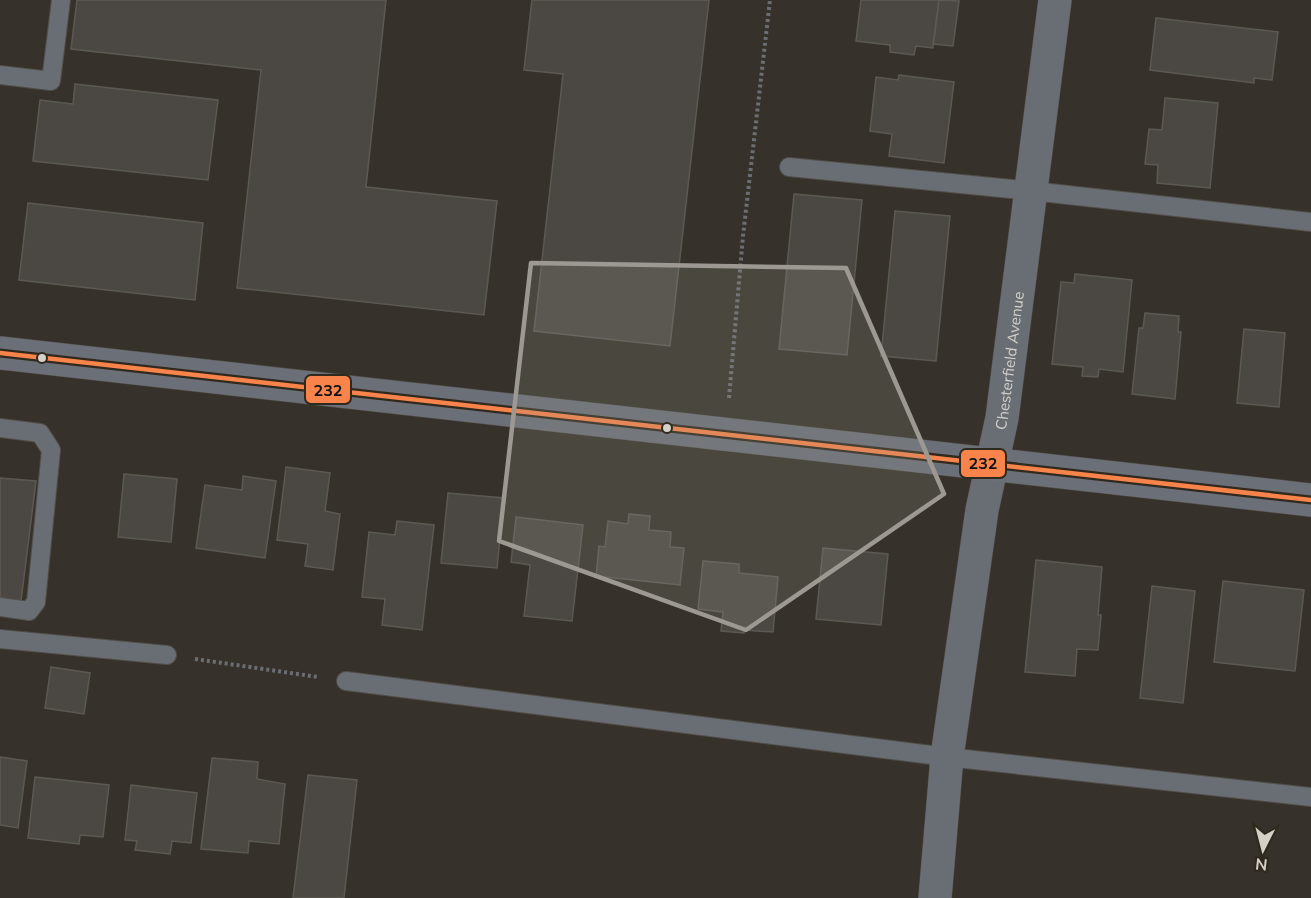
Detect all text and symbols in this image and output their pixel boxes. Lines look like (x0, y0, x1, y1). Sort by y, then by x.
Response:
street label: Chesterfield Avenue (990, 290, 1027, 432)
unlabelled marker (36, 352, 48, 364)
line badge: 232 (305, 375, 351, 404)
text: 232 (314, 380, 342, 400)
unlabelled marker (661, 422, 673, 434)
line badge: 232 (960, 449, 1006, 478)
text: 232 (969, 453, 997, 473)
north arrow (1233, 820, 1293, 880)
text: N (1254, 854, 1268, 875)

